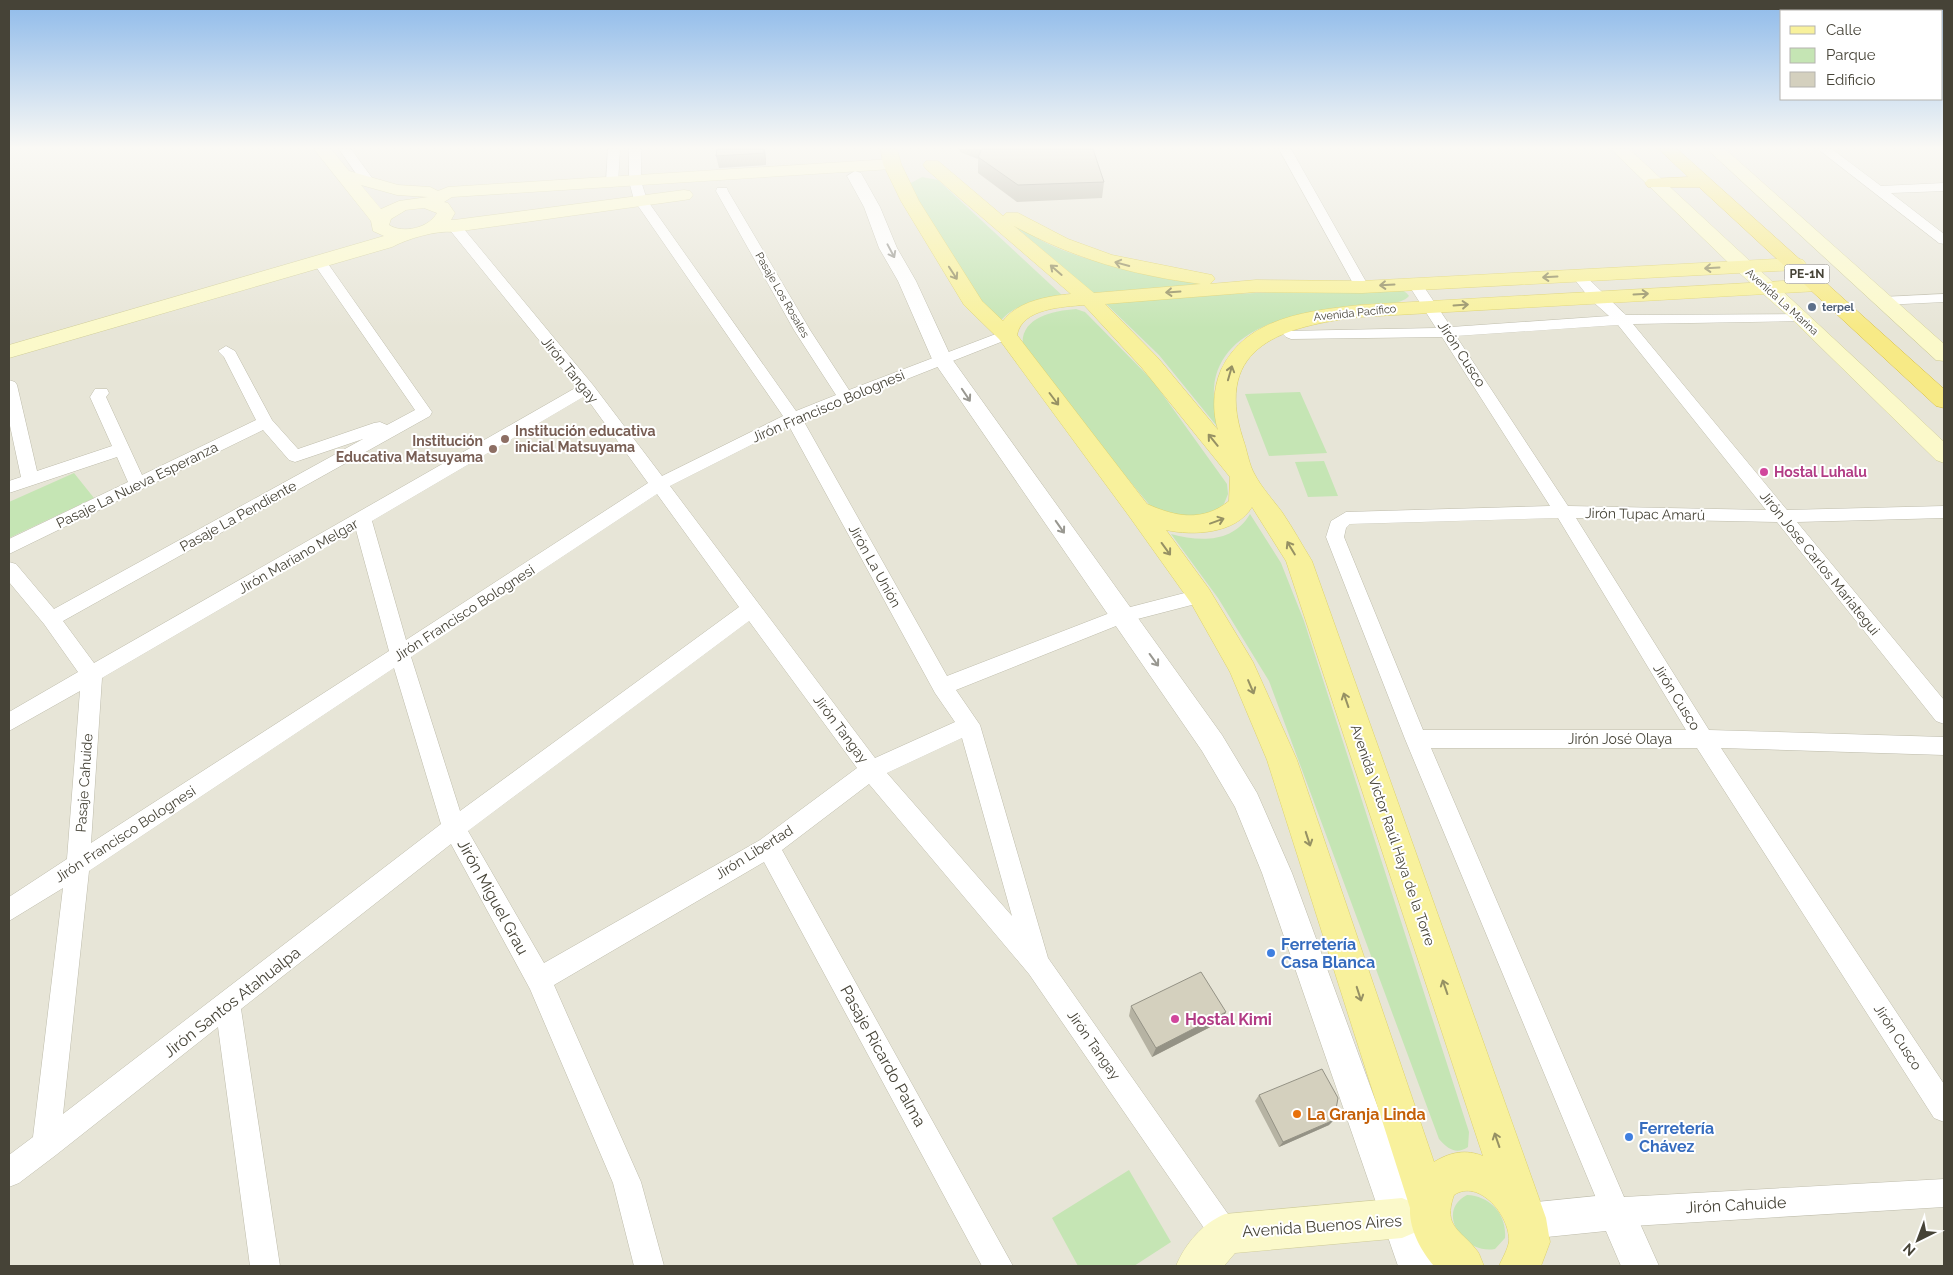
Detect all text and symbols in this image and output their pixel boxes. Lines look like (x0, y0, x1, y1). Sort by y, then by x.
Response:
legend (1780, 10, 1943, 100)
text: Calle (1826, 21, 1862, 39)
text: Parque (1826, 46, 1876, 64)
text: Edificio (1826, 71, 1876, 89)
one-way arrow (886, 244, 896, 259)
street label: Pasaje Los Rosales (752, 250, 812, 340)
one-way arrow (1115, 258, 1131, 268)
one-way arrow (1704, 263, 1720, 272)
one-way arrow (1049, 264, 1062, 275)
road number: PE-1N (1784, 264, 1830, 284)
one-way arrow (948, 266, 958, 280)
street label: Avenida La Marina (1743, 266, 1821, 338)
one-way arrow (1542, 272, 1558, 281)
one-way arrow (1380, 281, 1396, 290)
one-way arrow (1165, 288, 1181, 297)
one-way arrow (1632, 290, 1648, 299)
one-way arrow (1453, 300, 1469, 309)
marker: terpel (1806, 301, 1818, 313)
place label: terpel (1822, 301, 1855, 314)
street label: Avenida Pacífico (1313, 302, 1397, 324)
street label: Jirón Cusco (1435, 318, 1489, 390)
street label: Jirón Tangay (538, 334, 602, 407)
street label: Jirón Francisco Bolognesi (749, 366, 907, 446)
one-way arrow (1226, 366, 1235, 382)
one-way arrow (961, 387, 971, 401)
one-way arrow (1049, 392, 1060, 405)
place label: Institución educativa inicial Matsuyama (515, 423, 656, 455)
place label: Institución Educativa Matsuyama (336, 433, 483, 465)
marker: Institución educativa inicial Matsuyama (499, 433, 511, 445)
one-way arrow (1207, 434, 1218, 447)
street label: Pasaje La Nueva Esperanza (54, 439, 220, 531)
marker: Institución Educativa Matsuyama (487, 443, 499, 455)
place label: Hostal Luhalu (1774, 464, 1867, 480)
marker: Hostal Luhalu (1758, 466, 1770, 478)
street label: Pasaje La Pendiente (177, 477, 299, 555)
street label: Jirón Jose Carlos Mariategui (1757, 488, 1883, 638)
street label: Jirón Tupac Amarú (1585, 505, 1705, 523)
street label: Jirón Mariano Melgar (235, 515, 361, 597)
one-way arrow (1209, 515, 1225, 525)
one-way arrow (1055, 520, 1065, 534)
street label: Jirón La Unión (846, 522, 904, 610)
one-way arrow (1161, 542, 1171, 556)
one-way arrow (1285, 542, 1295, 556)
street label: Jirón Francisco Bolognesi (391, 561, 537, 665)
one-way arrow (1149, 653, 1159, 667)
street label: Jirón Cusco (1650, 661, 1704, 733)
one-way arrow (1247, 679, 1256, 694)
street label: Jirón Tangay (810, 692, 872, 766)
one-way arrow (1341, 693, 1351, 709)
street label: Avenida Victor Raúl Haya de la Torre (1348, 722, 1438, 948)
street label: Jirón José Olaya (1568, 731, 1672, 747)
street label: Pasaje Cahuide (73, 733, 95, 833)
street label: Jirón Francisco Bolognesi (52, 782, 198, 886)
street label: Jirón Libertad (712, 822, 796, 882)
one-way arrow (1304, 831, 1314, 847)
street label: Jirón Miguel Grau (453, 836, 533, 958)
place label: Ferretería Casa Blanca (1281, 935, 1375, 972)
street label: Jirón Santos Atahualpa (160, 943, 304, 1061)
marker: Ferretería Casa Blanca (1265, 947, 1277, 959)
one-way arrow (1439, 979, 1449, 995)
street label: Pasaje Ricardo Palma (836, 982, 930, 1130)
one-way arrow (1355, 985, 1364, 1001)
street label: Jirón Cusco (1871, 1001, 1925, 1073)
street label: Jirón Tangay (1064, 1007, 1124, 1083)
place label: Hostal Kimi (1185, 1010, 1272, 1029)
marker: Hostal Kimi (1169, 1013, 1181, 1025)
place label: La Granja Linda (1307, 1105, 1426, 1124)
marker: La Granja Linda (1291, 1108, 1303, 1120)
place label: Ferretería Chávez (1639, 1119, 1714, 1156)
marker: Ferretería Chávez (1623, 1131, 1635, 1143)
one-way arrow (1492, 1133, 1501, 1149)
street label: Jirón Cahuide (1685, 1193, 1787, 1217)
street label: Avenida Buenos Aires (1242, 1211, 1403, 1241)
north arrow (1893, 1215, 1943, 1265)
text: N (1900, 1240, 1919, 1259)

